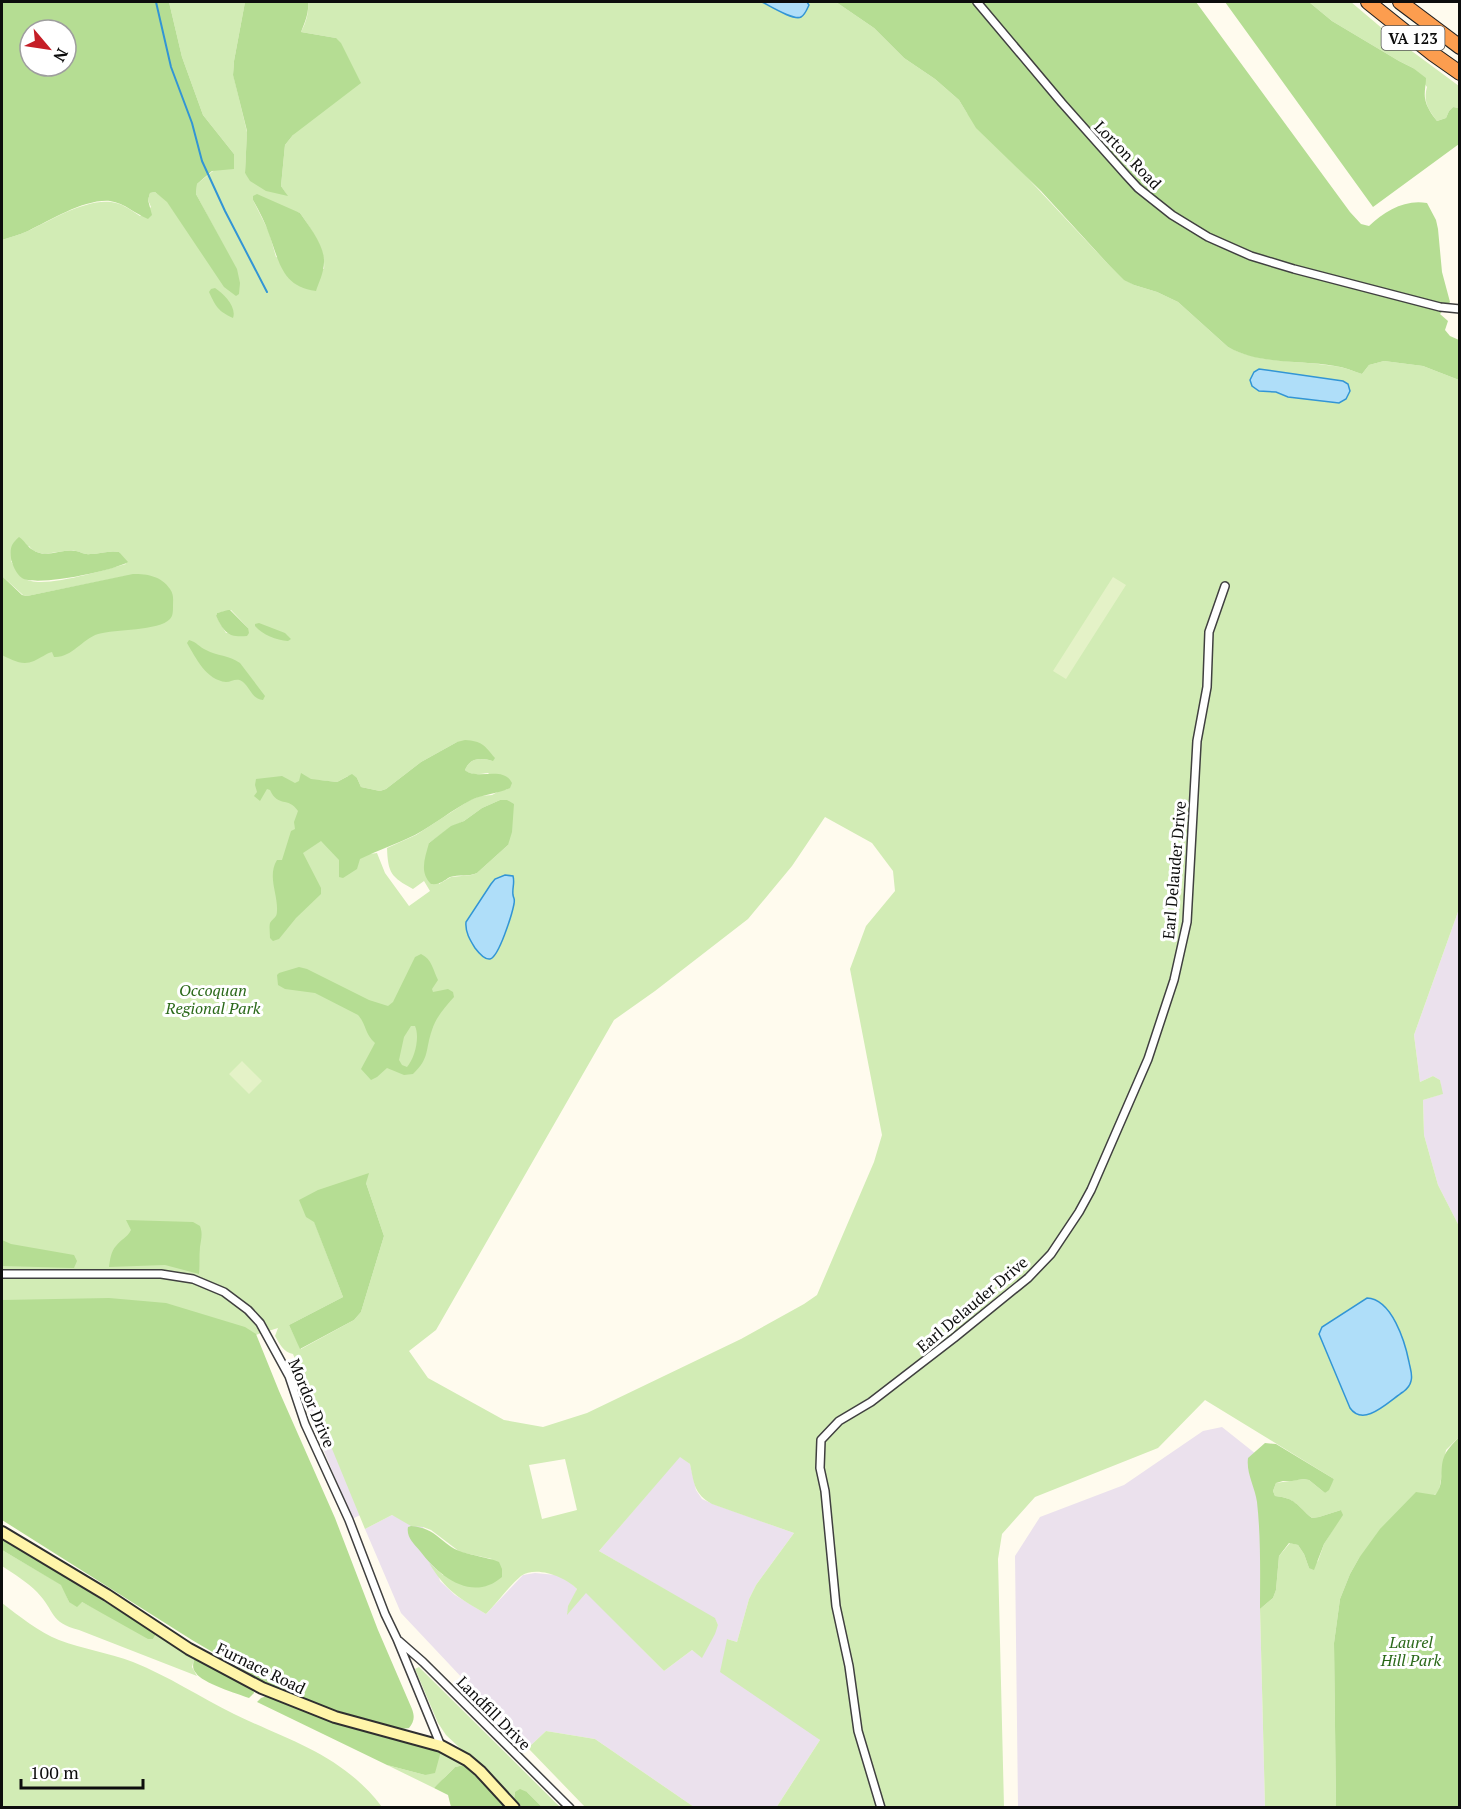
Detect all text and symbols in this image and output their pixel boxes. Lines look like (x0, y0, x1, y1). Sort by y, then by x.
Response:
north arrow (18, 18, 78, 78)
road number: VA 123 (1382, 26, 1444, 50)
text: N (49, 45, 74, 66)
street label: Lorton Road (1090, 116, 1166, 194)
street label: Earl Delauder Drive (1157, 800, 1191, 940)
park label: Occoquan Regional Park (165, 979, 261, 1019)
street label: Earl Delauder Drive (912, 1251, 1032, 1357)
street label: Mordor Drive (283, 1355, 341, 1451)
park label: Laurel Hill Park (1380, 1631, 1441, 1671)
street label: Furnace Road (213, 1637, 309, 1699)
street label: Landfill Drive (452, 1671, 536, 1755)
scale bar (21, 1752, 142, 1790)
text: 100 m (30, 1760, 79, 1784)

